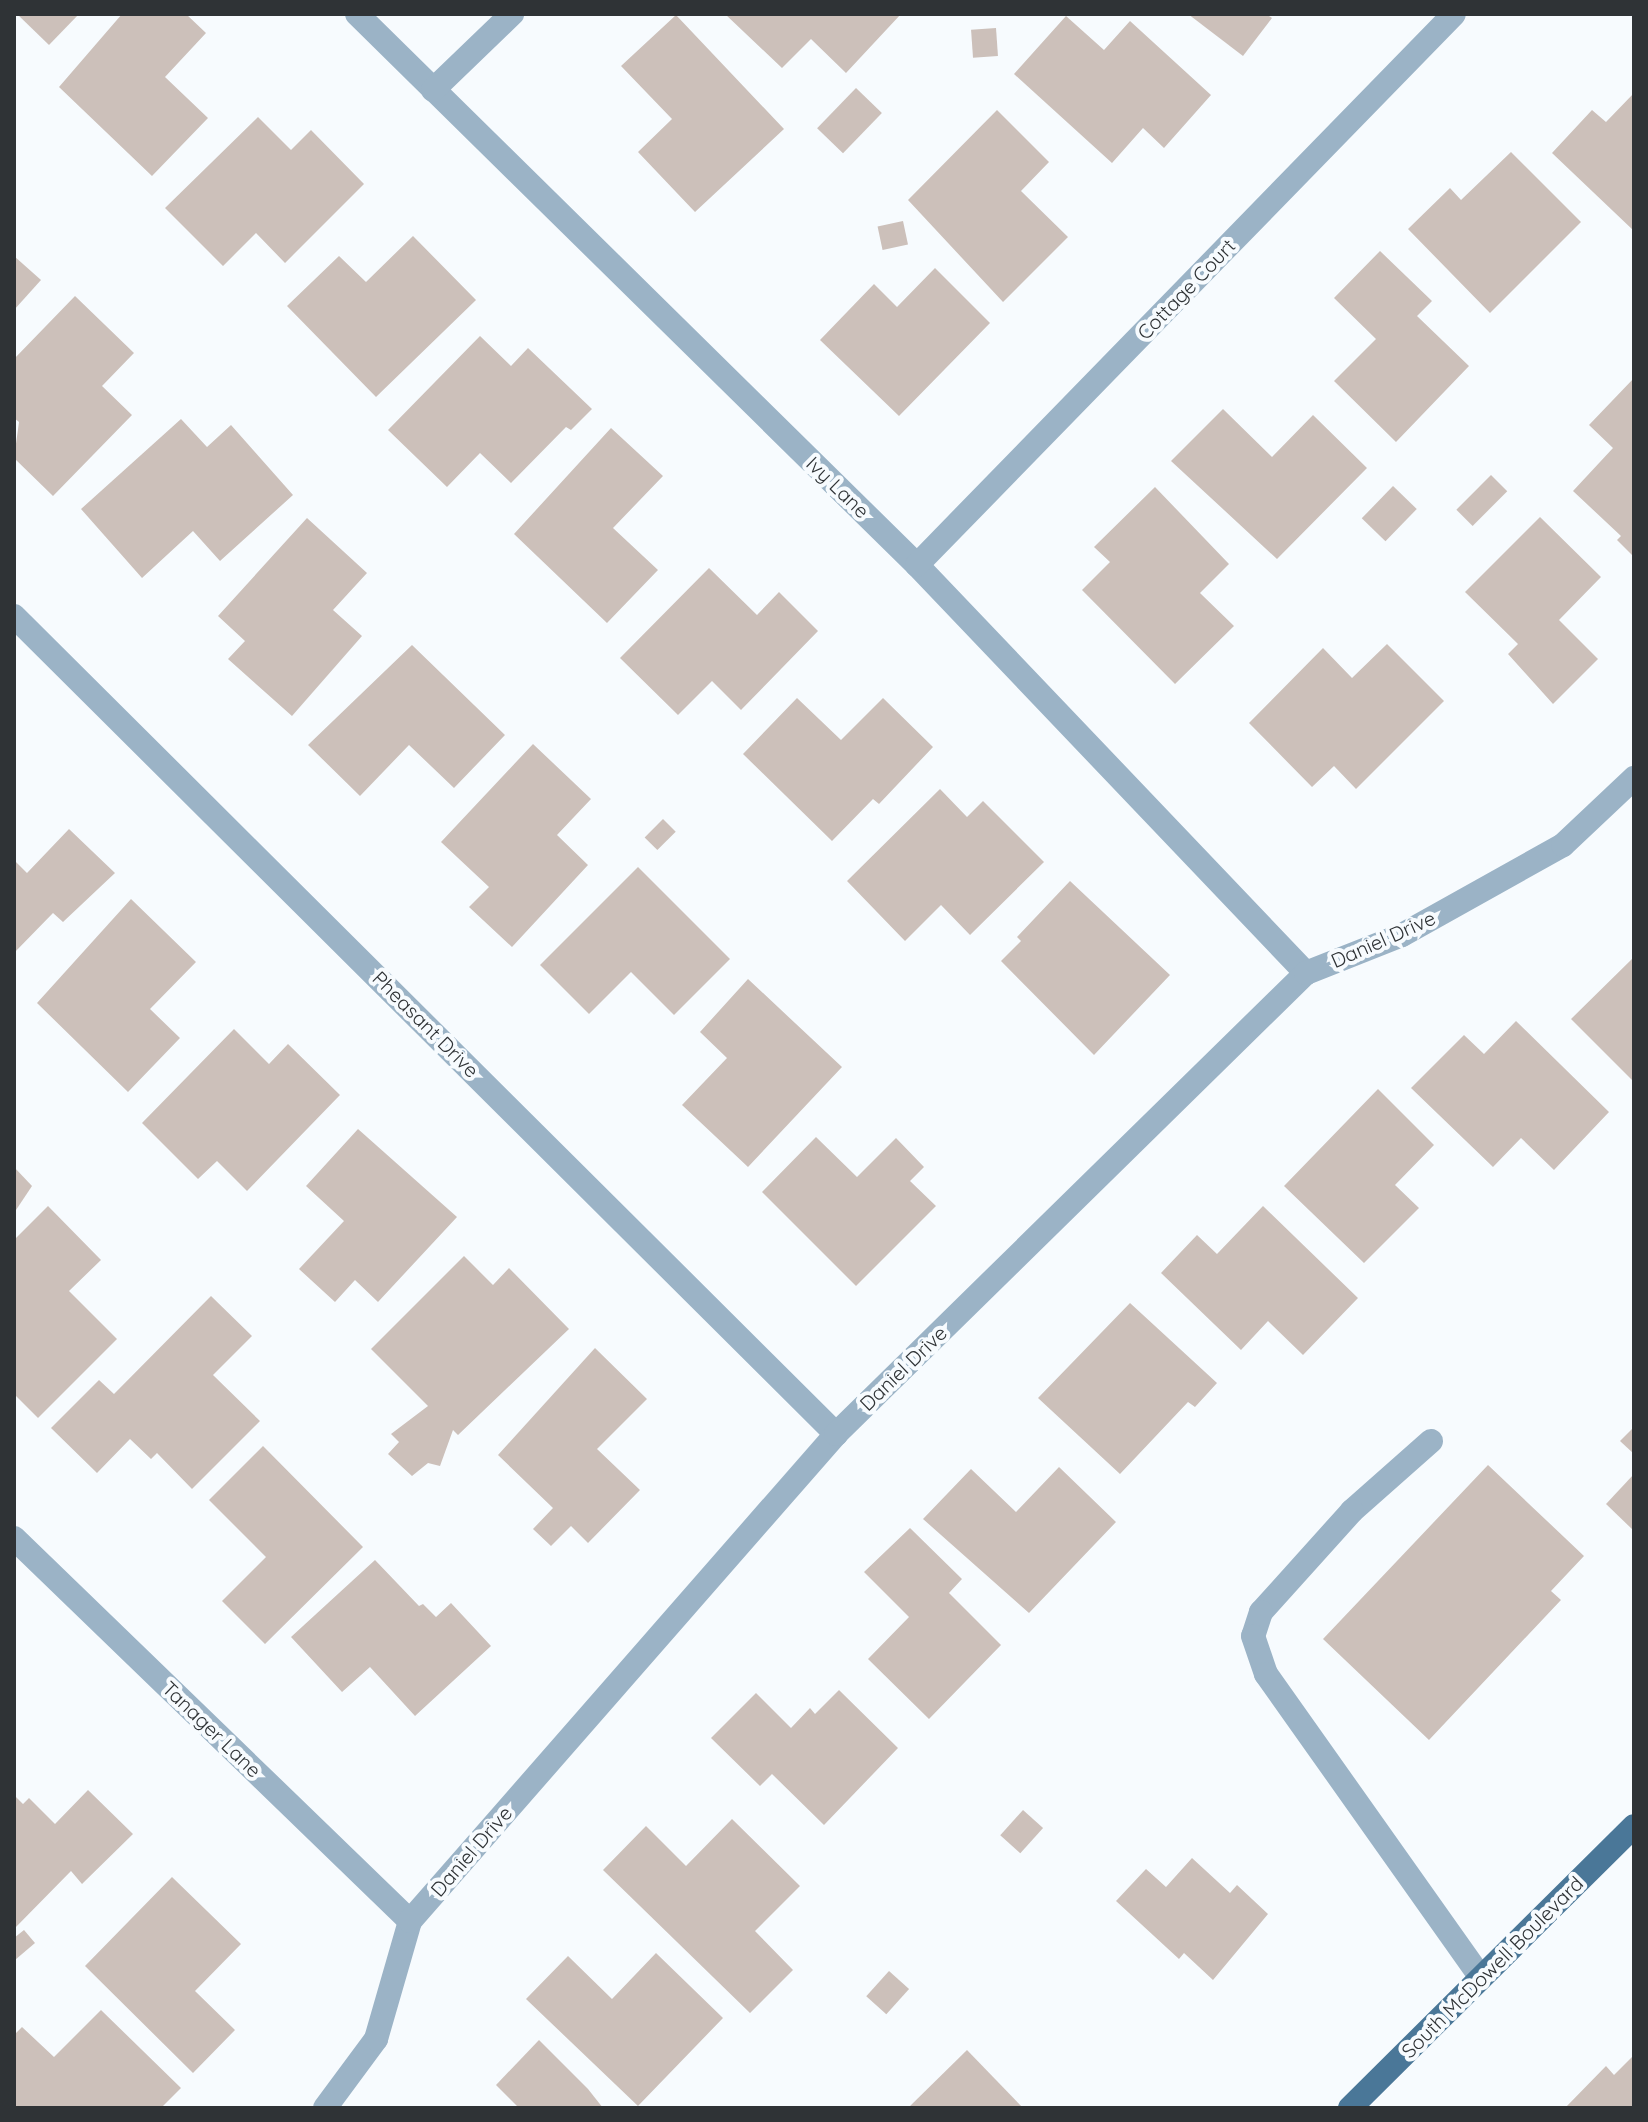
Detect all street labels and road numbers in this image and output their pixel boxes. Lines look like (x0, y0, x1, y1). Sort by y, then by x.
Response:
street label: Cottage Court (1132, 234, 1240, 344)
street label: Ivy Lane (802, 451, 874, 523)
street label: Daniel Drive (1327, 905, 1439, 973)
street label: Pheasant Drive (368, 966, 484, 1082)
street label: Daniel Drive (854, 1321, 952, 1415)
street label: Tanager Lane (158, 1676, 266, 1782)
street label: Daniel Drive (425, 1801, 517, 1901)
street label: South McDowell Boulevard (1396, 1871, 1588, 2063)

